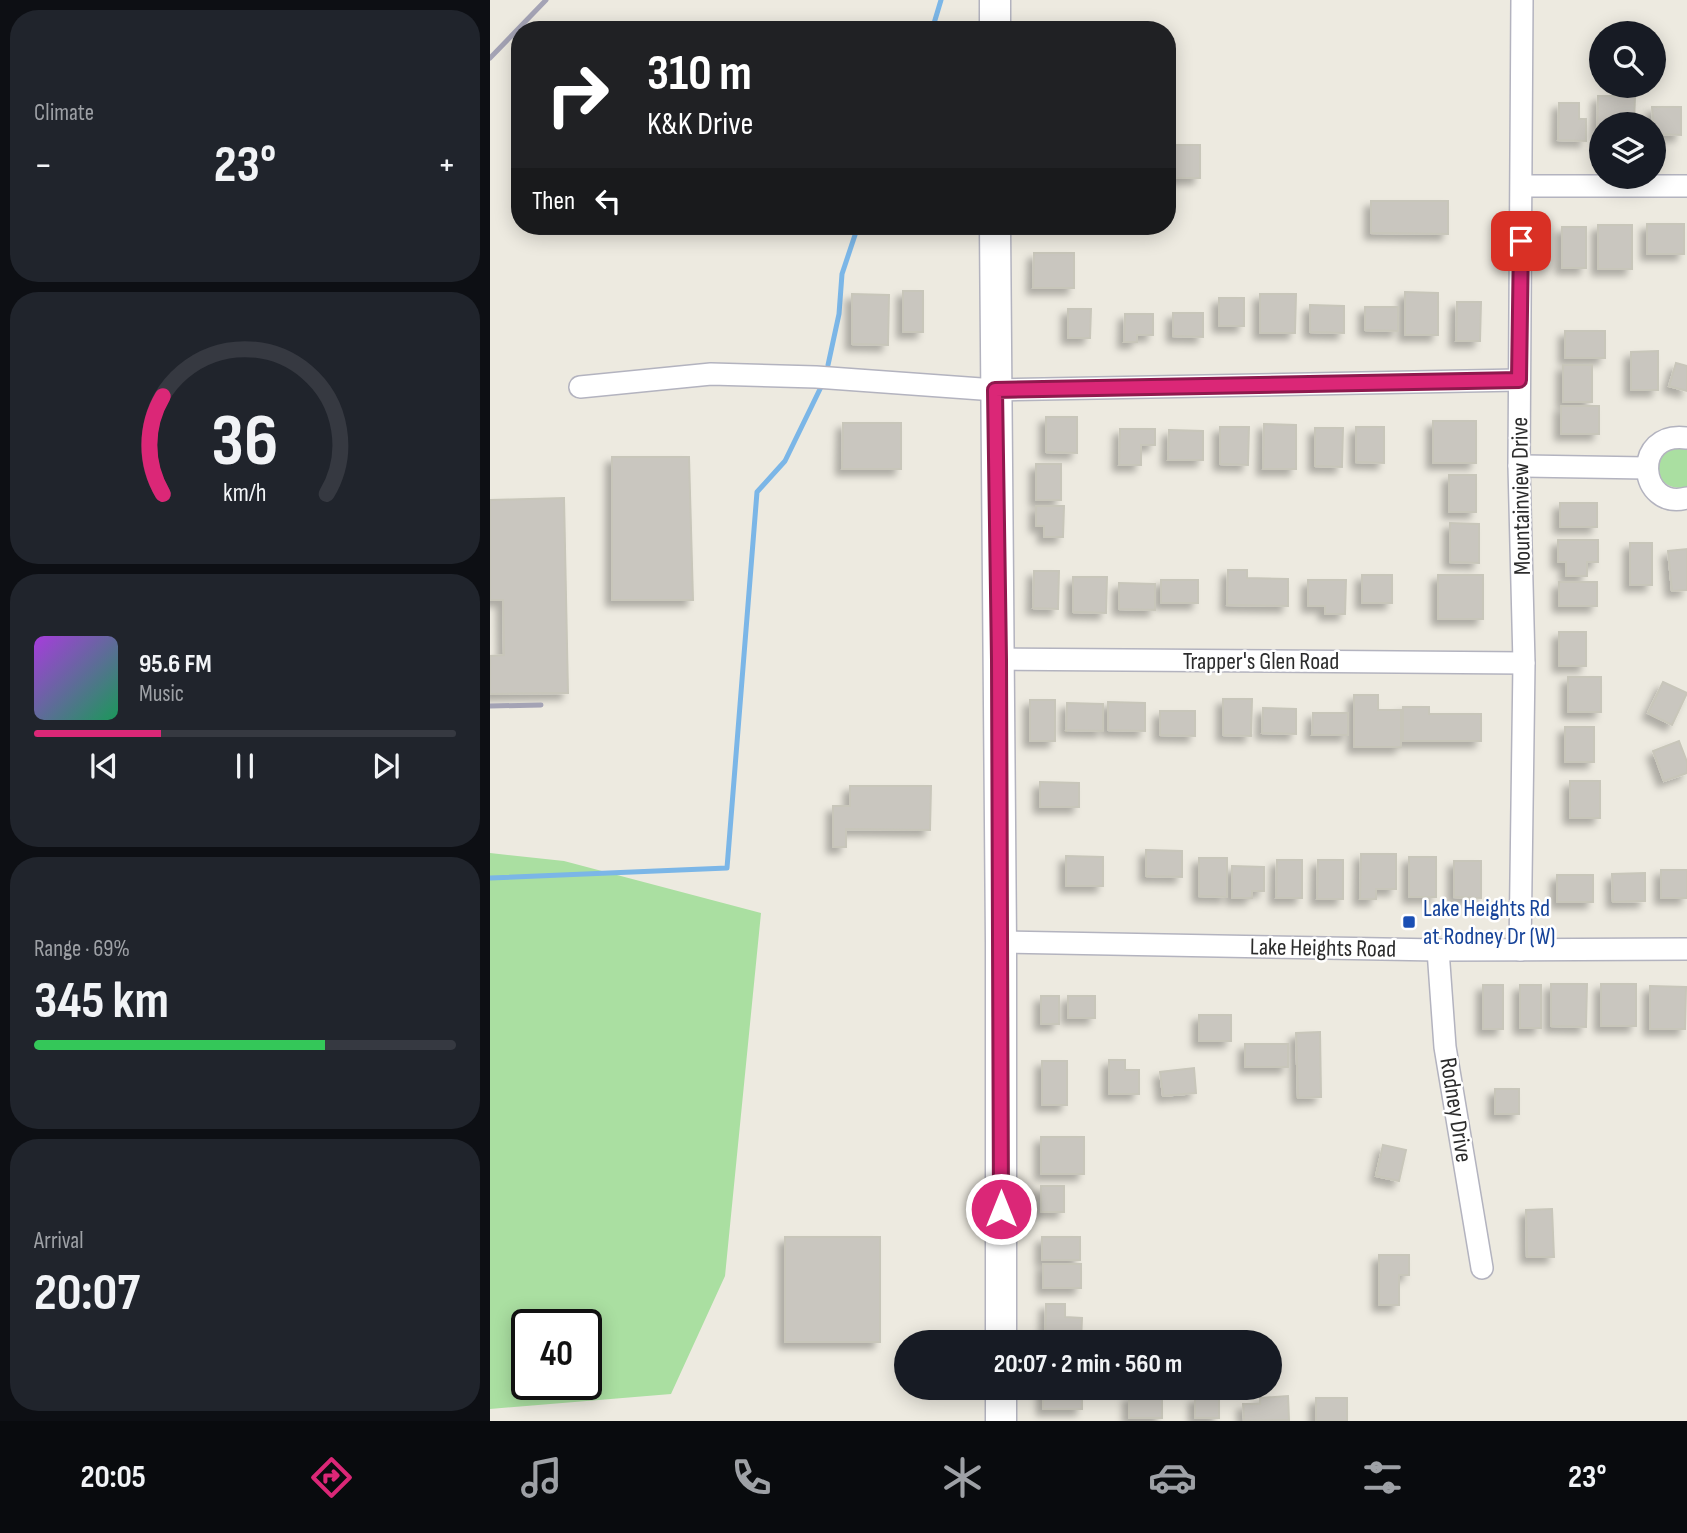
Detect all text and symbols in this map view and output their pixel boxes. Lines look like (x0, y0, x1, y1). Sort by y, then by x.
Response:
map controls (1589, 21, 1666, 189)
button: search (1589, 21, 1666, 98)
text: 310 m (647, 45, 752, 104)
icon: right (532, 49, 623, 140)
text: Climate (34, 99, 94, 127)
text: K&K Drive (647, 105, 753, 144)
button: layers (1589, 112, 1666, 189)
text: 23° (214, 134, 276, 197)
text: − (34, 143, 53, 188)
text: + (437, 143, 456, 188)
icon: left (589, 182, 627, 220)
text: Then (532, 186, 575, 217)
pin (1491, 211, 1551, 271)
icon: arrive (1502, 222, 1540, 260)
text: 36 (212, 399, 278, 487)
street label: Mountainview Drive (1505, 417, 1537, 575)
text: km/h (223, 478, 267, 509)
street label: Trapper's Glen Road (1183, 647, 1339, 676)
text: 95.6 FM (139, 649, 212, 680)
text: Music (139, 680, 184, 708)
icon: previous (85, 747, 123, 785)
icon: pause (226, 747, 264, 785)
icon: next (367, 747, 405, 785)
place label: Lake Heights Rd at Rodney Dr (W) (1423, 894, 1556, 951)
marker: Lake Heights Rd at Rodney Dr (W) (1401, 914, 1417, 930)
street label: Lake Heights Road (1250, 932, 1396, 964)
text: Range · 69% (34, 935, 130, 963)
text: 345 km (34, 970, 169, 1033)
street label: Rodney Drive (1433, 1056, 1479, 1164)
position arrow (964, 1172, 1038, 1246)
text: Arrival (34, 1227, 83, 1255)
text: 20:07 (34, 1262, 140, 1325)
speed limit sign: 40 (511, 1309, 602, 1400)
text: 20:07 · 2 min · 560 m (994, 1349, 1182, 1380)
icon: directions (307, 1453, 356, 1502)
icon: music (517, 1453, 566, 1502)
icon: phone (727, 1453, 776, 1502)
icon: climate (938, 1453, 987, 1502)
icon: car (1148, 1453, 1197, 1502)
icon: filters (1358, 1453, 1407, 1502)
text: 20:05 (81, 1458, 146, 1497)
text: 23° (1568, 1458, 1606, 1497)

